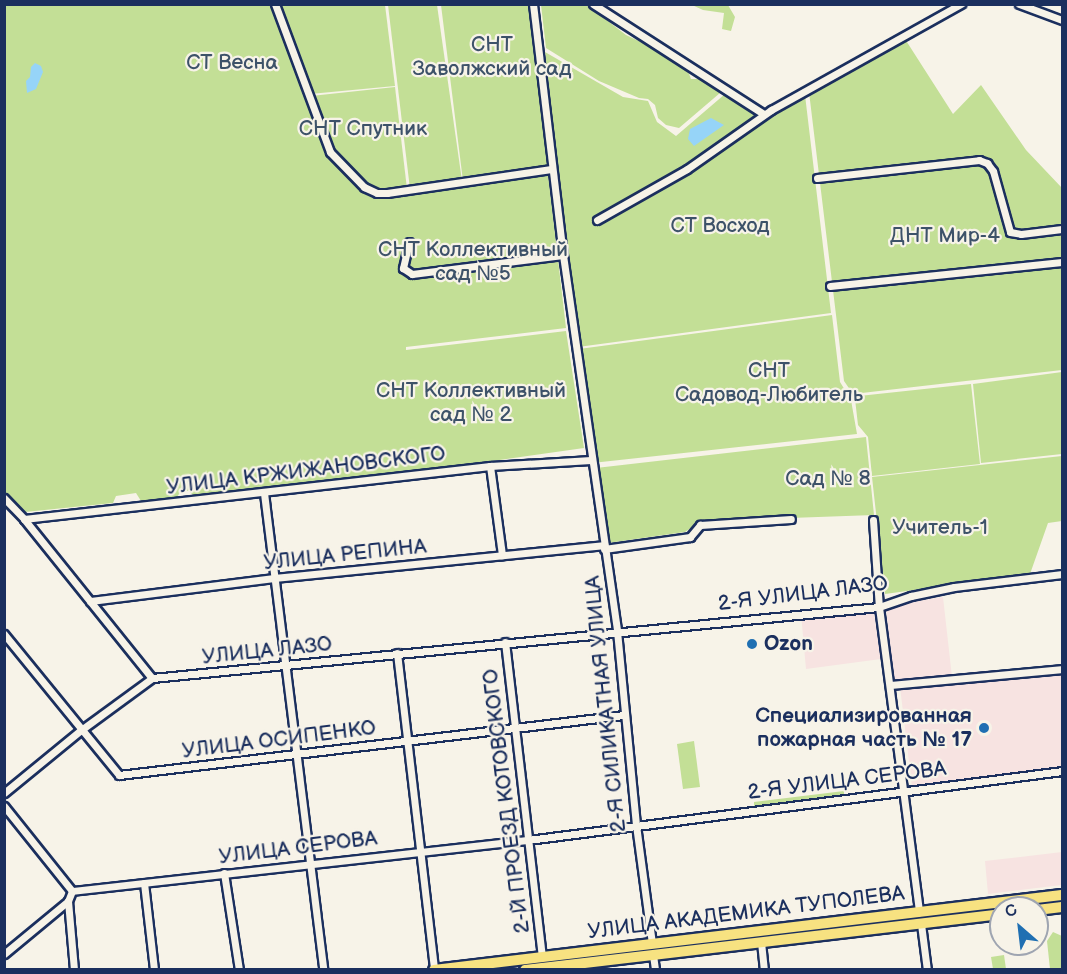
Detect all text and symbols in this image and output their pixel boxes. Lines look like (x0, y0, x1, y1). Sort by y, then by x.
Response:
park label: СНТ Заволжский сад (413, 32, 571, 82)
park label: СТ Весна (186, 50, 278, 76)
park label: СНТ Спутник (299, 116, 427, 142)
park label: СТ Восход (670, 213, 770, 239)
park label: ДНТ Мир-4 (890, 223, 1000, 249)
park label: СНТ Коллективный сад №5 (378, 237, 568, 287)
park label: СНТ Садовод-Любитель (675, 358, 863, 408)
park label: СНТ Коллективный сад № 2 (376, 378, 566, 428)
street label: УЛИЦА КРЖИЖАНОВСКОГО (165, 441, 447, 501)
park label: Сад № 8 (785, 466, 871, 492)
park label: Учитель-1 (892, 515, 988, 541)
street label: УЛИЦА РЕПИНА (262, 534, 428, 576)
street label: 2-Я УЛИЦА ЛАЗО (717, 571, 889, 617)
street label: 2-Я СИЛИКАТНАЯ УЛИЦА (580, 575, 632, 833)
place label: Ozon (764, 631, 813, 657)
street label: УЛИЦА ЛАЗО (201, 632, 333, 670)
marker: Ozon (745, 637, 759, 651)
street label: 2-Й ПРОЕЗД КОТОВСКОГО (478, 667, 536, 935)
place label: Специализированная пожарная часть № 17 (755, 703, 972, 753)
street label: УЛИЦА ОСИПЕНКО (181, 716, 377, 764)
marker: Специализированная пожарная часть № 17 (977, 721, 991, 735)
street label: 2-Я УЛИЦА СЕРОВА (746, 756, 948, 806)
street label: УЛИЦА СЕРОВА (217, 826, 379, 870)
street label: УЛИЦА АКАДЕМИКА ТУПОЛЕВА (586, 881, 906, 945)
north arrow (989, 896, 1049, 956)
text: С (1002, 900, 1021, 922)

